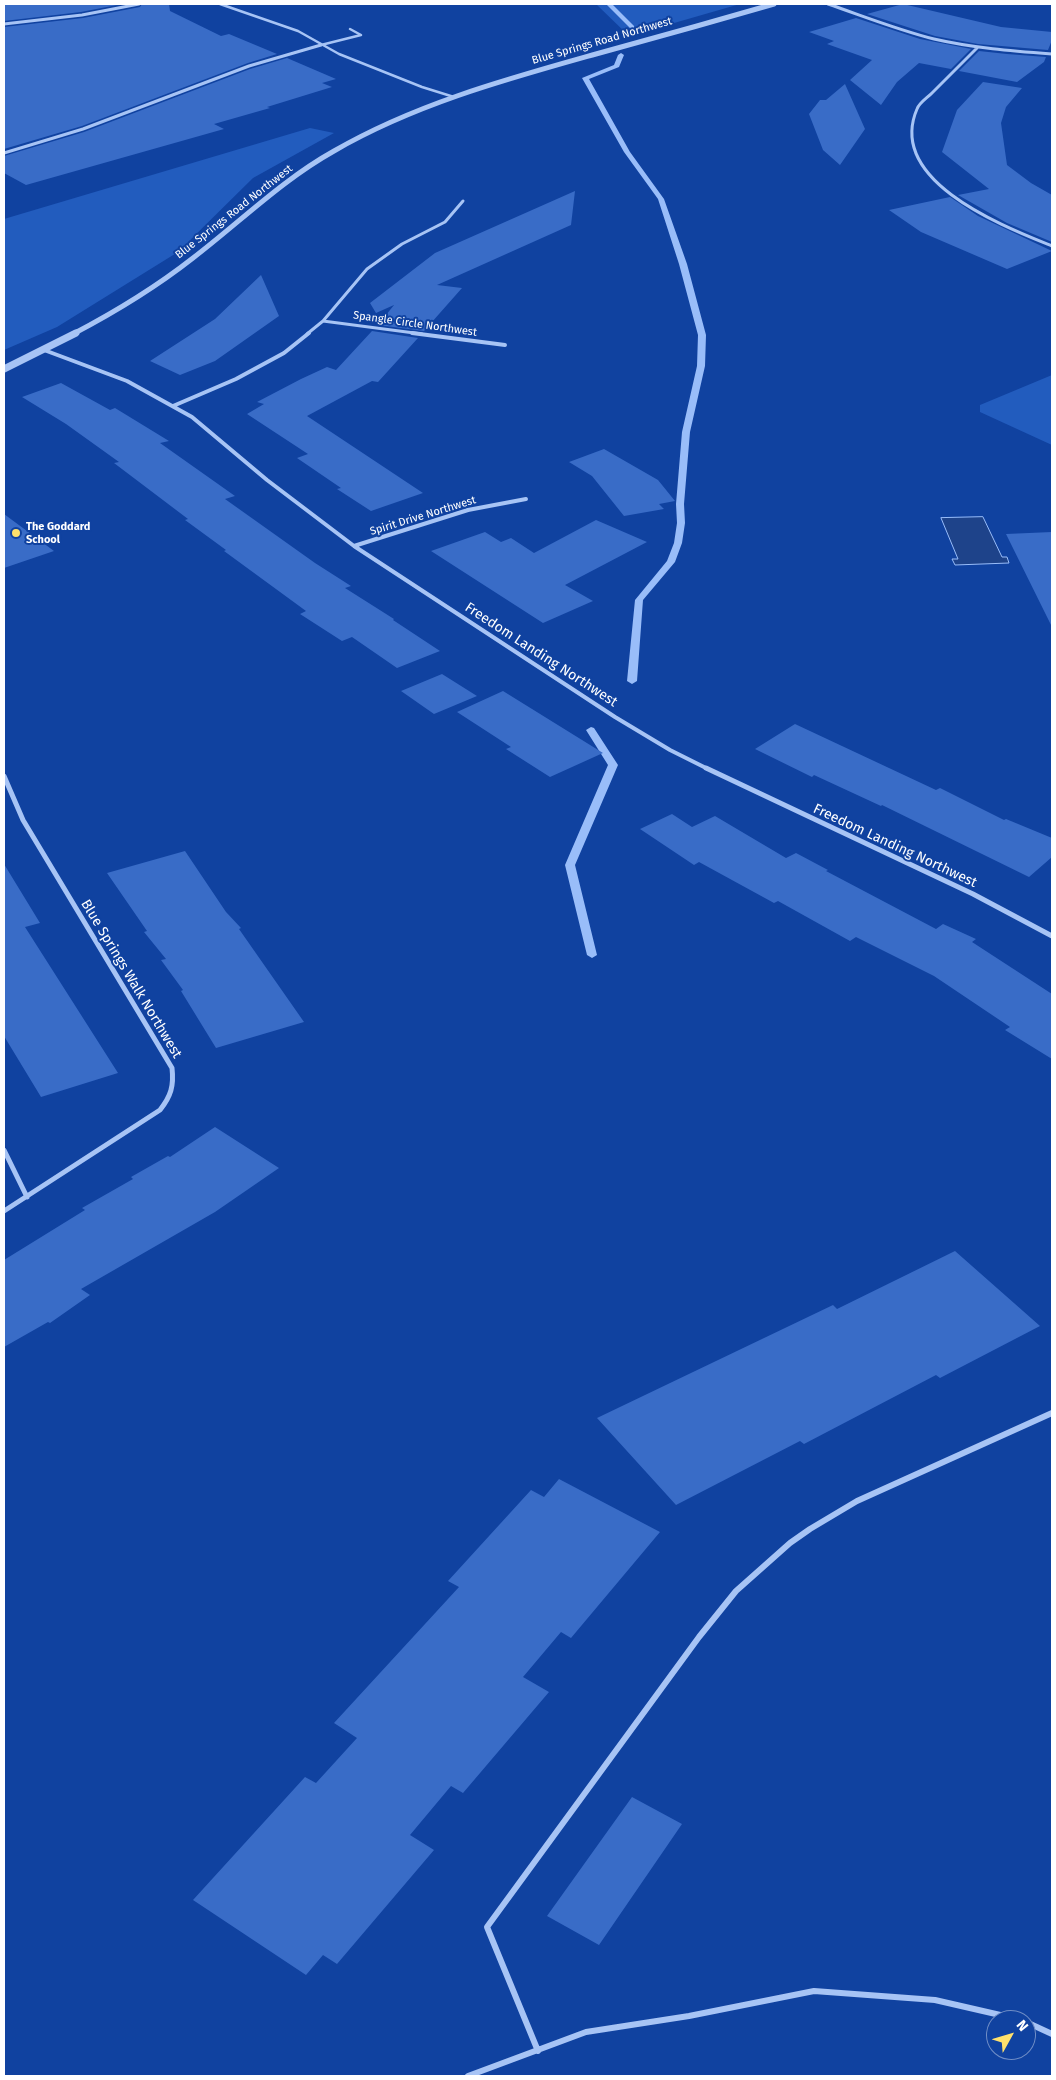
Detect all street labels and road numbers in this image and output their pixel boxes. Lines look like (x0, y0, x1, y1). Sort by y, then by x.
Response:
street label: Blue Springs Road Northwest (530, 15, 674, 67)
street label: Blue Springs Road Northwest (173, 162, 295, 262)
street label: Spangle Circle Northwest (352, 309, 478, 339)
street label: Spirit Drive Northwest (368, 494, 478, 538)
street label: Freedom Landing Northwest (461, 599, 621, 711)
street label: Freedom Landing Northwest (810, 801, 980, 891)
street label: Blue Springs Walk Northwest (77, 897, 185, 1061)

